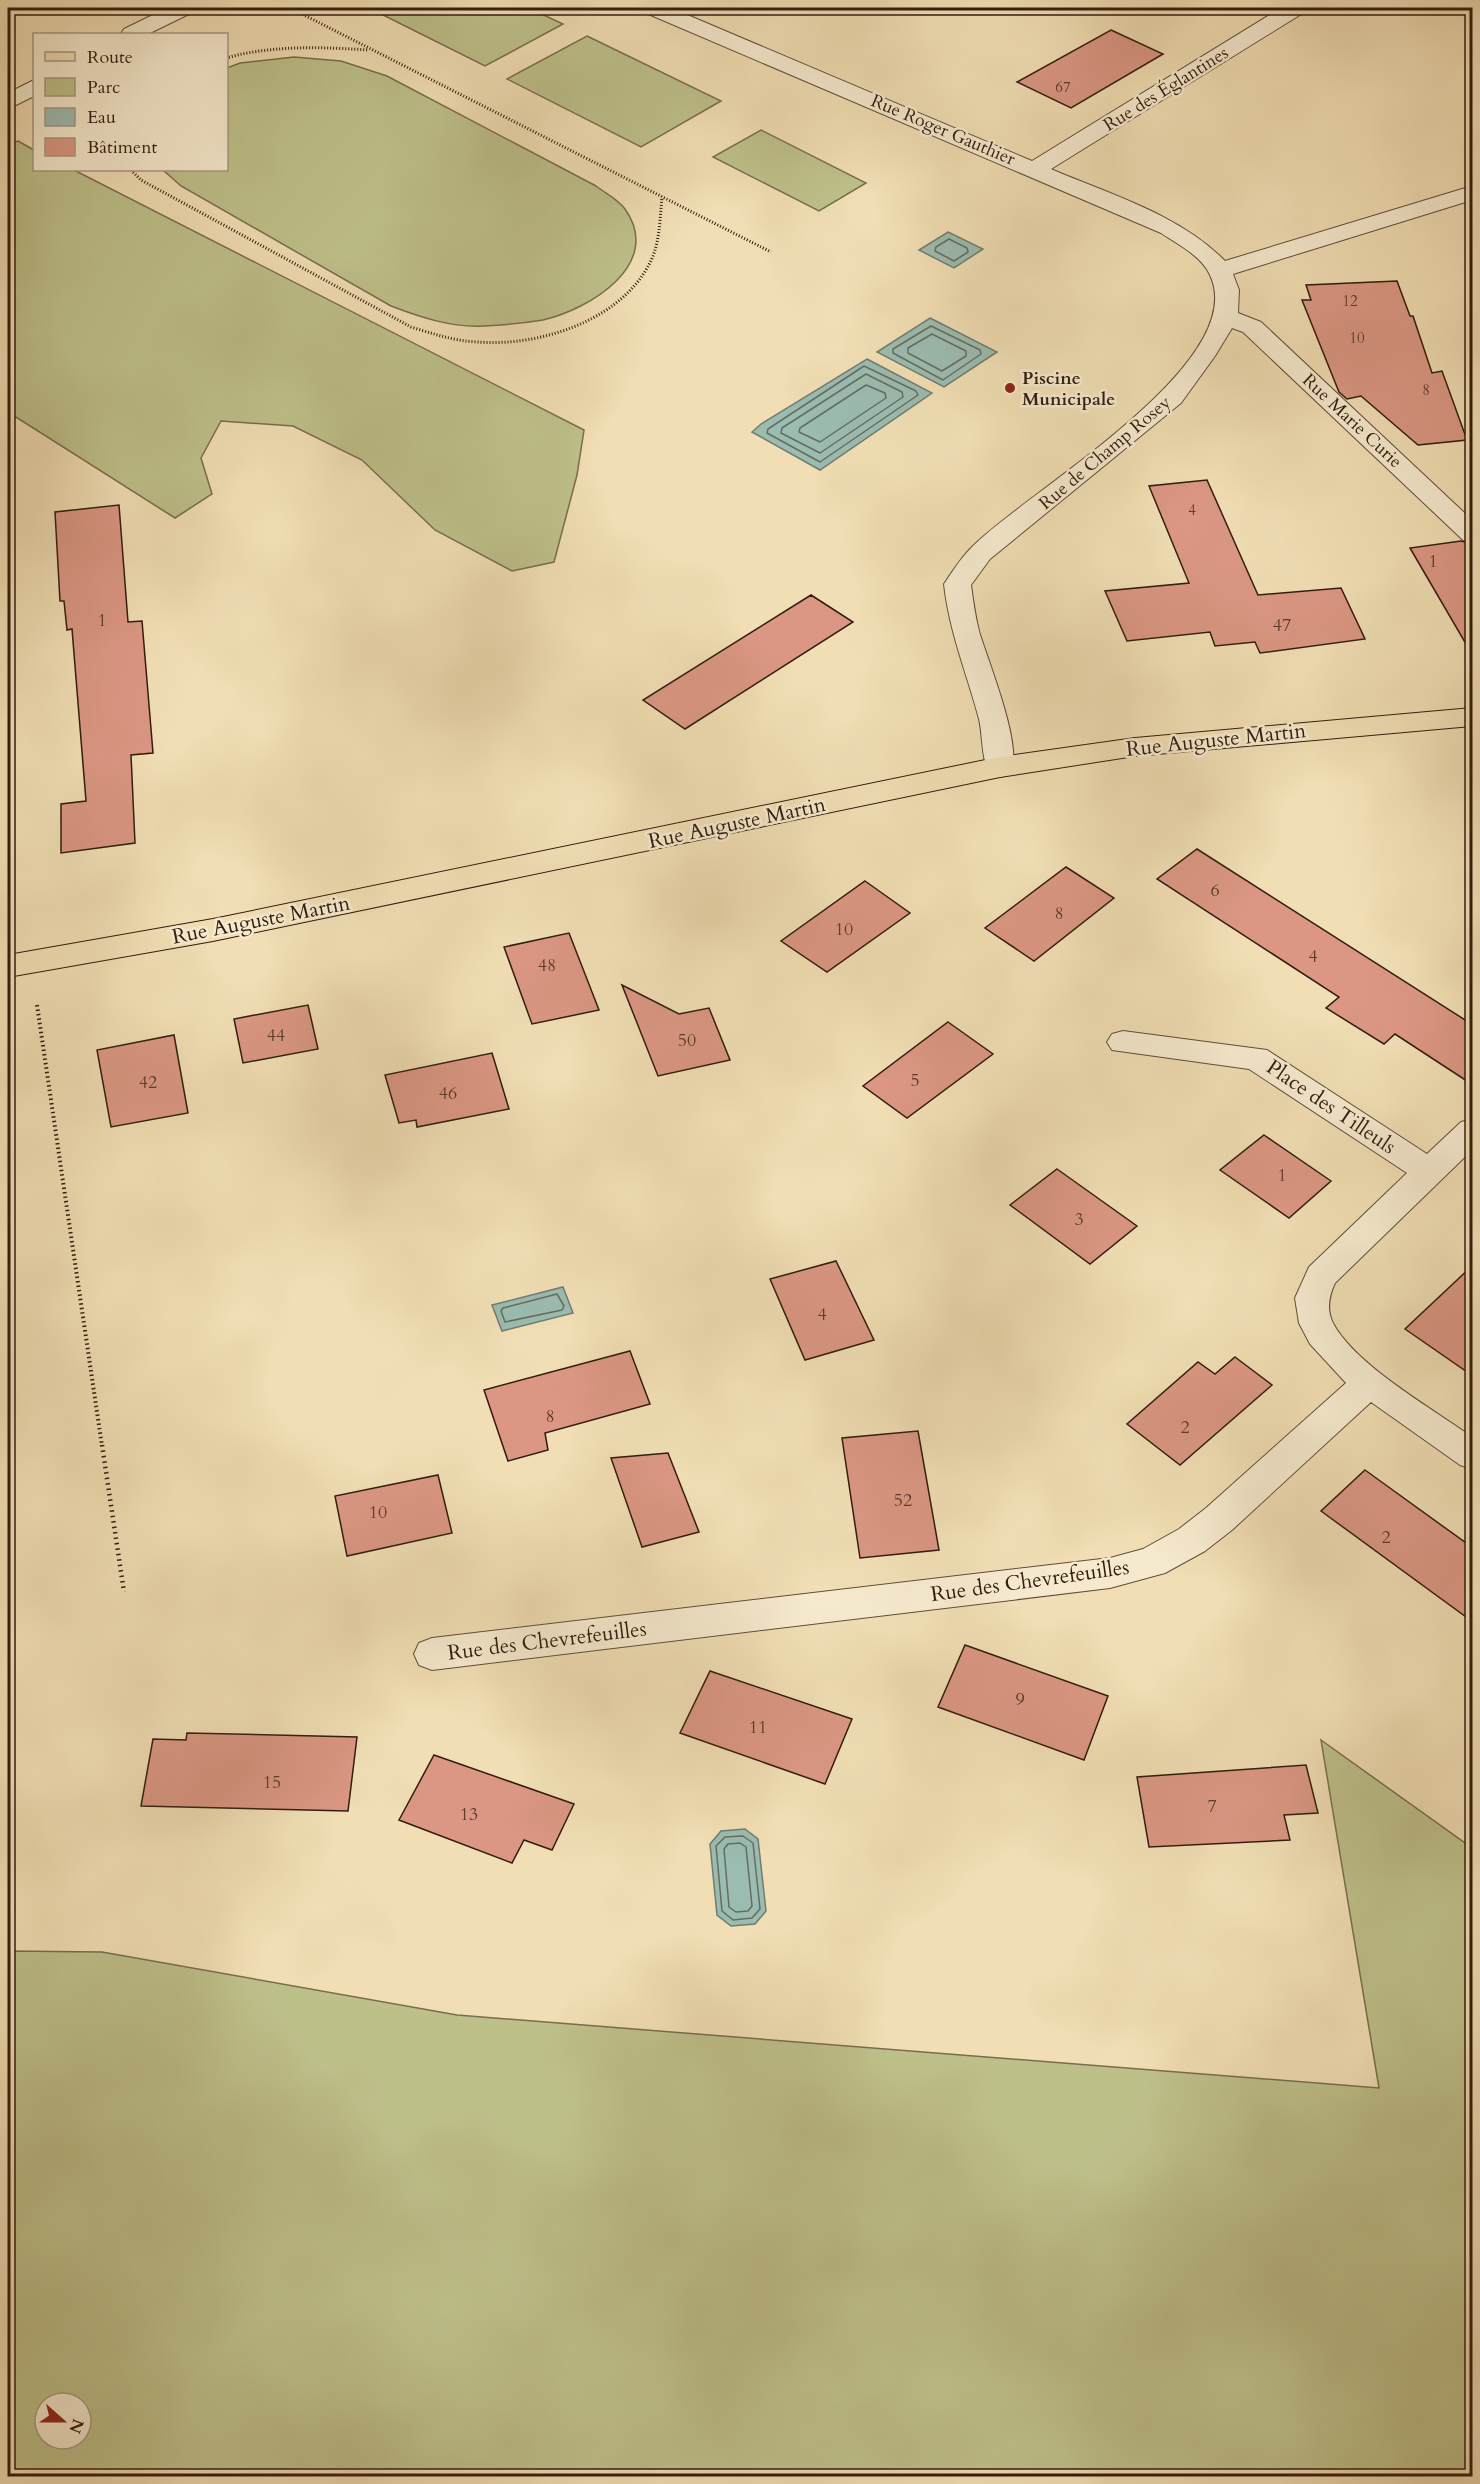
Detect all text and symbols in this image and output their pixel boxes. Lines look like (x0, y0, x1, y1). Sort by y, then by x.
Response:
legend (33, 33, 228, 171)
street label: Rue des Églantines (1099, 41, 1233, 137)
text: Route (87, 45, 133, 70)
text: Parc (87, 75, 120, 100)
house number: 67 (1055, 77, 1071, 97)
street label: Rue Roger Gauthier (867, 88, 1019, 172)
text: Eau (87, 105, 116, 130)
text: Bâtiment (87, 135, 157, 160)
house number: 12 (1342, 291, 1358, 311)
house number: 10 (1349, 328, 1365, 348)
place label: Piscine Municipale (1022, 366, 1115, 412)
street label: Rue Marie Curie (1297, 368, 1407, 474)
house number: 8 (1422, 380, 1430, 400)
marker: Piscine Municipale (1003, 381, 1017, 395)
street label: Rue de Champ Rosey (1034, 390, 1177, 516)
house number: 4 (1188, 500, 1196, 520)
house number: 1 (1428, 549, 1438, 574)
house number: 1 (97, 608, 107, 633)
house number: 47 (1273, 613, 1291, 638)
street label: Rue Auguste Martin (1125, 716, 1308, 764)
street label: Rue Auguste Martin (646, 790, 829, 856)
house number: 6 (1210, 878, 1220, 903)
street label: Rue Auguste Martin (169, 889, 353, 951)
house number: 8 (1054, 901, 1064, 926)
house number: 10 (835, 917, 853, 942)
house number: 4 (1308, 944, 1318, 969)
house number: 48 (538, 953, 556, 978)
house number: 44 (267, 1023, 285, 1048)
house number: 50 (678, 1028, 696, 1053)
street label: Place des Tilleuls (1261, 1053, 1401, 1161)
house number: 5 (910, 1068, 920, 1093)
house number: 42 (139, 1070, 157, 1095)
house number: 46 (439, 1081, 457, 1106)
house number: 1 (1277, 1163, 1287, 1188)
house number: 3 (1074, 1207, 1084, 1232)
house number: 4 (817, 1302, 827, 1327)
house number: 8 (545, 1404, 555, 1429)
house number: 2 (1180, 1415, 1190, 1440)
house number: 52 (894, 1488, 912, 1513)
house number: 10 (369, 1500, 387, 1525)
house number: 2 (1381, 1525, 1391, 1550)
street label: Rue des Chevrefeuilles (929, 1553, 1131, 1609)
street label: Rue des Chevrefeuilles (446, 1614, 648, 1668)
house number: 9 (1015, 1687, 1025, 1712)
house number: 11 (749, 1715, 767, 1740)
house number: 15 (263, 1770, 281, 1795)
house number: 7 (1207, 1794, 1217, 1819)
house number: 13 (460, 1802, 478, 1827)
north arrow (33, 2391, 93, 2451)
text: N (63, 2416, 89, 2437)

